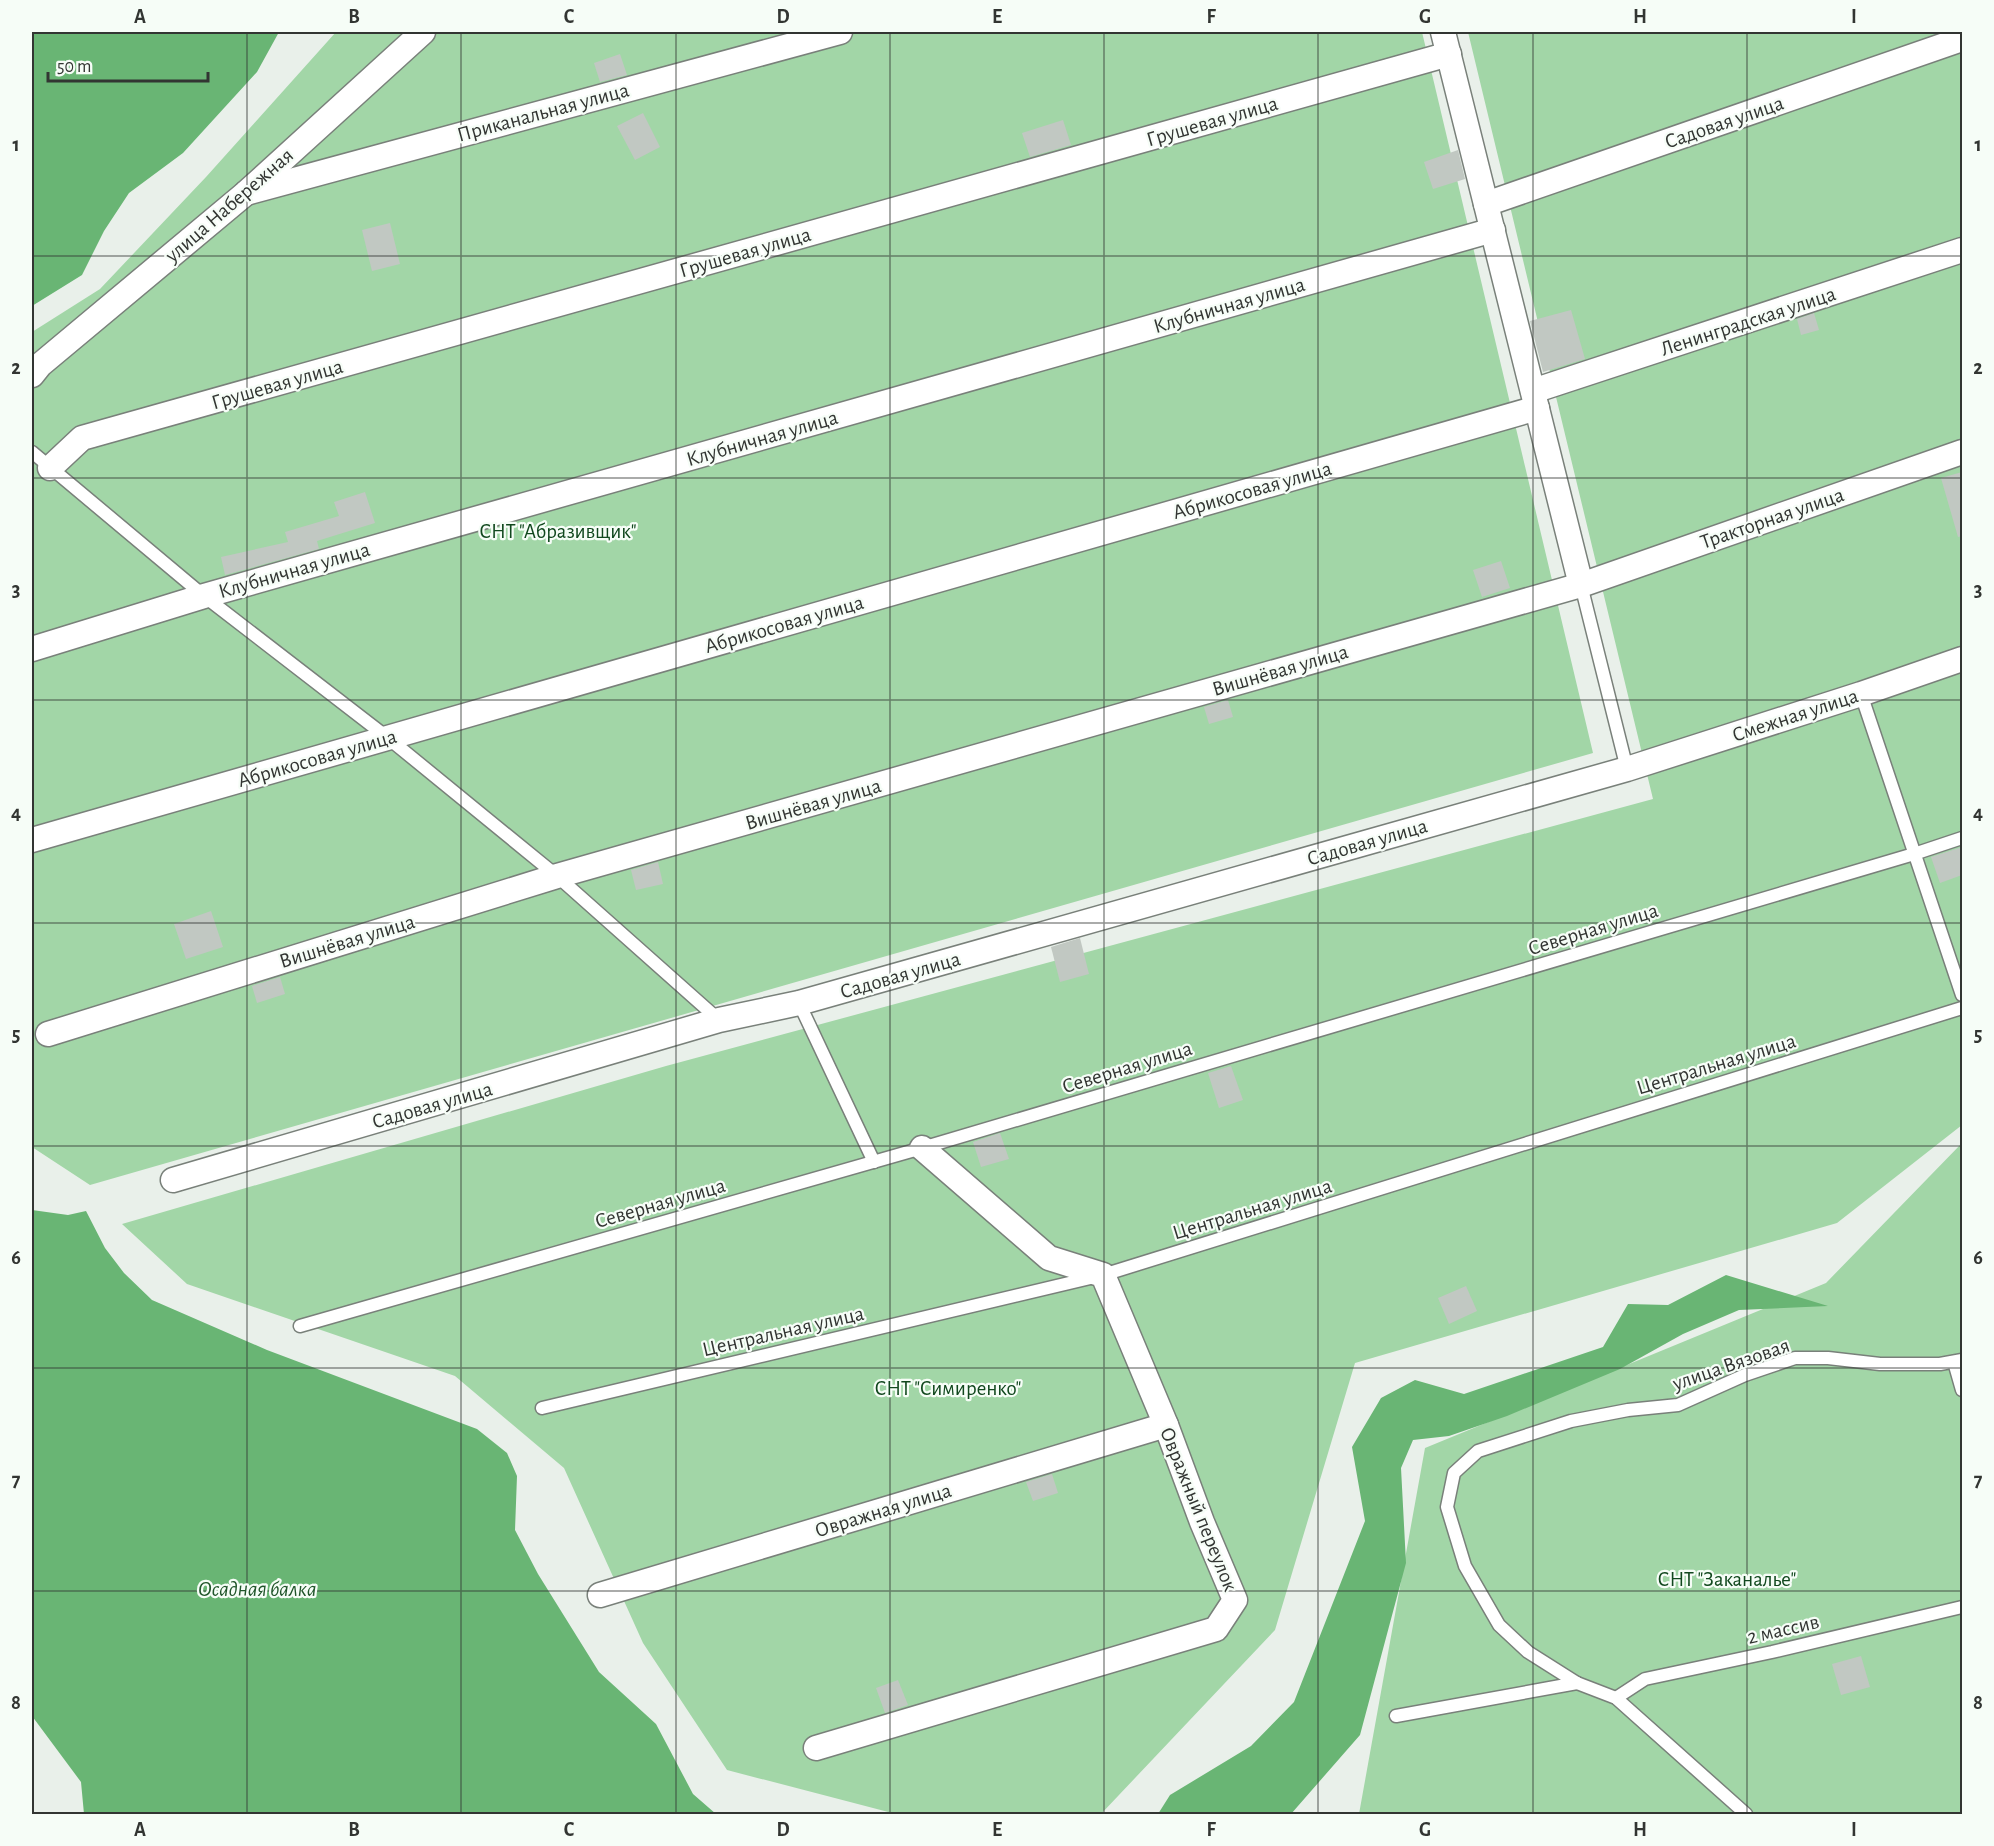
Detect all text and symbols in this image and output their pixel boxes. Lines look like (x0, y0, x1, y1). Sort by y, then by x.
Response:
text: A (134, 7, 146, 27)
text: B (348, 7, 360, 27)
text: C (564, 7, 575, 27)
text: D (776, 7, 790, 27)
text: E (992, 7, 1002, 27)
text: F (1206, 7, 1216, 27)
text: G (1419, 7, 1431, 27)
text: H (1633, 7, 1647, 27)
text: I (1851, 7, 1857, 27)
scale bar (48, 45, 208, 83)
text: 50 m (57, 58, 91, 76)
street label: Приканальная улица (455, 79, 632, 146)
street label: Садовая улица (1662, 92, 1787, 153)
street label: Грушевая улица (1144, 93, 1281, 150)
text: 1 (12, 135, 20, 155)
text: 1 (1974, 135, 1982, 155)
street label: улица Набережная (161, 144, 297, 267)
street label: Грушевая улица (677, 224, 814, 281)
street label: Клубничная улица (1151, 274, 1308, 337)
street label: Ленинградская улица (1658, 283, 1839, 360)
street label: Грушевая улица (209, 356, 346, 413)
text: 2 (11, 358, 21, 378)
text: 2 (1973, 358, 1983, 378)
street label: Клубничная улица (684, 407, 841, 470)
street label: Абрикосовая улица (1170, 458, 1334, 523)
street label: Тракторная улица (1698, 484, 1847, 553)
park label: СНТ "Абразивщик" (479, 521, 637, 542)
street label: Клубничная улица (216, 539, 373, 602)
text: 3 (12, 580, 20, 600)
text: 3 (1974, 580, 1982, 600)
street label: Абрикосовая улица (702, 592, 866, 657)
street label: Вишнёвая улица (1210, 641, 1351, 700)
street label: Смежная улица (1729, 685, 1861, 746)
street label: Абрикосовая улица (235, 726, 399, 791)
street label: Вишнёвая улица (743, 775, 884, 834)
text: 4 (11, 803, 21, 823)
text: 4 (1973, 803, 1983, 823)
street label: Садовая улица (1304, 815, 1430, 870)
street label: Северная улица (1526, 900, 1661, 959)
street label: Вишнёвая улица (277, 911, 418, 972)
street label: Садовая улица (837, 948, 963, 1003)
text: 5 (12, 1025, 20, 1045)
text: 5 (1974, 1025, 1982, 1045)
street label: Центральная улица (1634, 1030, 1799, 1099)
street label: Северная улица (1060, 1038, 1195, 1097)
street label: Садовая улица (369, 1078, 495, 1133)
street label: Северная улица (592, 1175, 728, 1232)
street label: Центральная улица (1170, 1175, 1335, 1244)
text: 6 (11, 1248, 21, 1268)
text: 6 (1973, 1248, 1983, 1268)
street label: Центральная улица (700, 1303, 866, 1360)
street label: улица Вязовая (1669, 1335, 1792, 1395)
park label: СНТ "Симиренко" (875, 1378, 1022, 1399)
street label: Овражный переулок (1156, 1424, 1241, 1595)
text: 7 (12, 1470, 21, 1490)
text: 7 (1974, 1470, 1983, 1490)
street label: Овражная улица (812, 1480, 954, 1541)
park label: СНТ "Заканалье" (1658, 1569, 1796, 1590)
water label: Осадная балка (198, 1578, 316, 1600)
street label: 2 массив (1745, 1611, 1821, 1648)
text: 8 (11, 1693, 21, 1713)
text: 8 (1973, 1693, 1983, 1713)
text: A (134, 1820, 146, 1840)
text: B (348, 1820, 360, 1840)
text: C (564, 1820, 575, 1840)
text: D (776, 1820, 790, 1840)
text: E (992, 1820, 1002, 1840)
text: F (1206, 1820, 1216, 1840)
text: G (1419, 1820, 1431, 1840)
text: H (1633, 1820, 1647, 1840)
text: I (1851, 1820, 1857, 1840)

